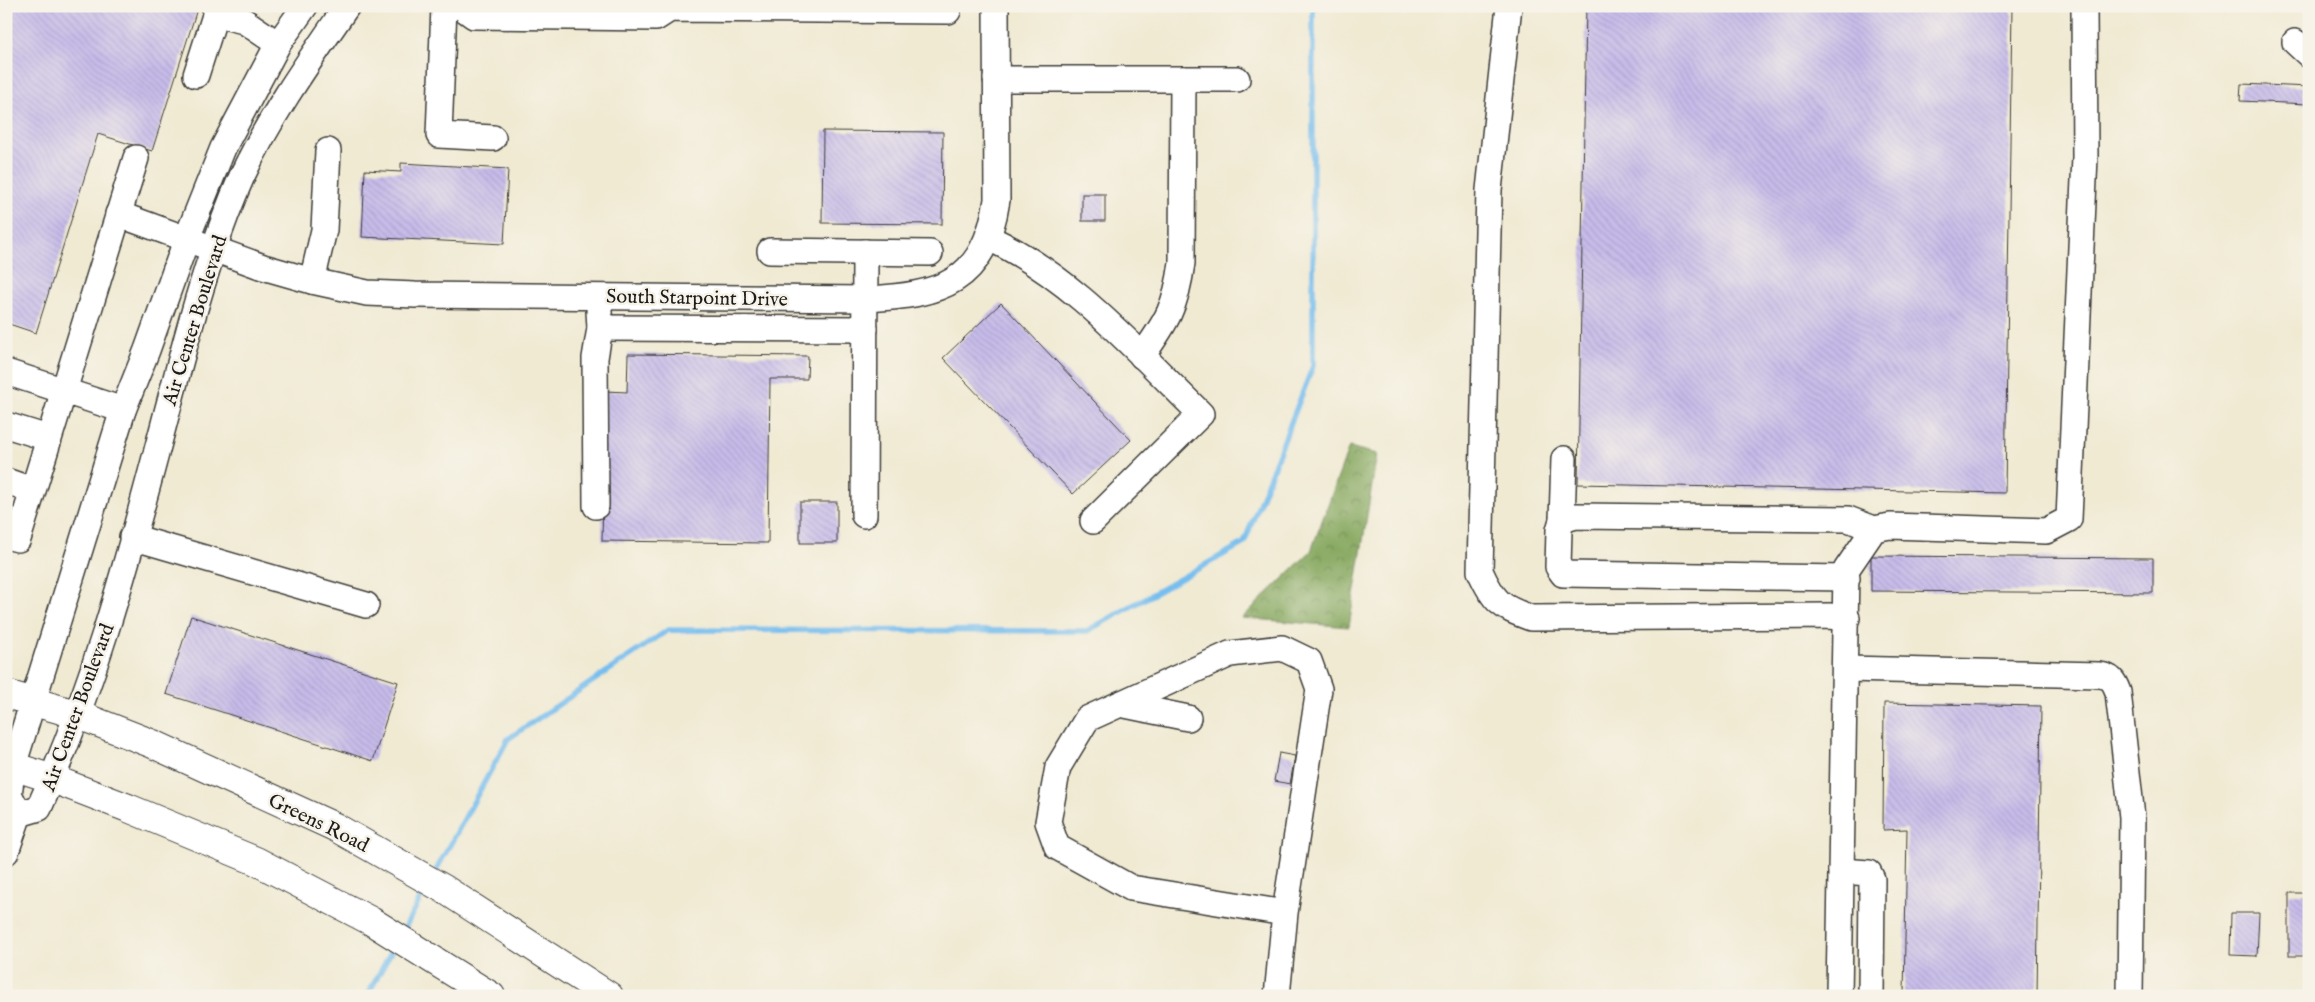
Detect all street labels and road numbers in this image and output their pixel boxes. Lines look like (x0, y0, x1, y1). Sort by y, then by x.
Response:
street label: Air Center Boulevard (157, 232, 233, 410)
street label: South Starpoint Drive (606, 284, 788, 313)
street label: Air Center Boulevard (36, 620, 120, 796)
street label: Greens Road (264, 788, 373, 859)

